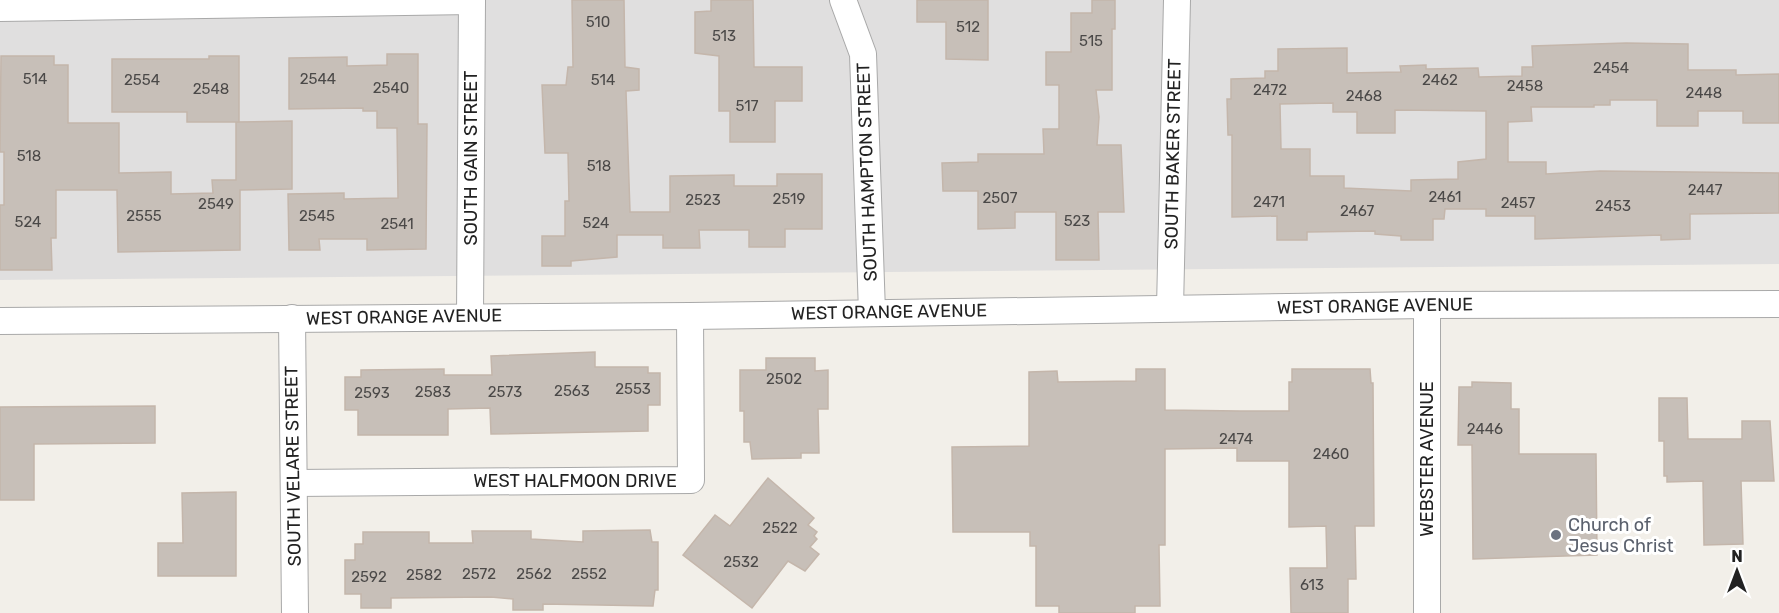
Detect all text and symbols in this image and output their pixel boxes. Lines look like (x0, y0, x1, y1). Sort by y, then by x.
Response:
house number: 510 (586, 13, 610, 31)
house number: 512 (956, 18, 980, 36)
house number: 513 (712, 27, 736, 45)
house number: 515 (1079, 32, 1103, 50)
street label: SOUTH BAKER STREET (1160, 58, 1186, 250)
house number: 2454 (1593, 59, 1629, 77)
street label: SOUTH HAMPTON STREET (852, 62, 882, 282)
house number: 514 (23, 70, 47, 88)
house number: 2544 (300, 70, 336, 88)
street label: SOUTH GAIN STREET (460, 70, 482, 246)
house number: 2554 (124, 71, 160, 89)
house number: 514 (591, 71, 615, 89)
house number: 2462 (1422, 71, 1458, 89)
house number: 2458 (1507, 77, 1543, 95)
house number: 2540 (373, 79, 409, 97)
house number: 2548 (193, 80, 229, 98)
house number: 2472 (1253, 81, 1287, 99)
house number: 2448 (1686, 84, 1722, 102)
house number: 2468 (1346, 87, 1382, 105)
house number: 517 (736, 97, 759, 115)
house number: 518 (17, 147, 41, 165)
house number: 518 (587, 157, 611, 175)
house number: 2447 (1688, 181, 1723, 199)
house number: 2461 (1428, 188, 1462, 206)
house number: 2507 (983, 189, 1018, 207)
house number: 2519 (773, 190, 805, 208)
house number: 2523 (685, 191, 721, 209)
house number: 2471 (1253, 193, 1285, 211)
house number: 2457 (1501, 194, 1536, 212)
house number: 2549 (198, 195, 234, 213)
house number: 2453 (1595, 197, 1631, 215)
house number: 2467 (1340, 202, 1374, 220)
house number: 2555 (126, 207, 162, 225)
house number: 2545 (299, 207, 335, 225)
house number: 523 (1064, 212, 1090, 230)
house number: 524 (15, 213, 41, 231)
house number: 524 (583, 214, 609, 232)
house number: 2541 (380, 215, 414, 233)
street label: WEST ORANGE AVENUE (1277, 293, 1473, 319)
street label: WEST ORANGE AVENUE (791, 299, 987, 325)
street label: WEST ORANGE AVENUE (306, 304, 502, 330)
street label: SOUTH VELARE STREET (280, 365, 306, 567)
house number: 2502 (766, 370, 802, 388)
house number: 2553 (615, 380, 651, 398)
street label: WEBSTER AVENUE (1416, 381, 1438, 537)
house number: 2563 (554, 382, 590, 400)
house number: 2583 (415, 383, 451, 401)
house number: 2573 (488, 383, 522, 401)
house number: 2593 (354, 384, 390, 402)
house number: 2446 (1467, 420, 1503, 438)
house number: 2474 (1219, 430, 1253, 448)
house number: 2460 (1313, 445, 1349, 463)
street label: WEST HALFMOON DRIVE (473, 470, 677, 492)
place label: Church of Jesus Christ (1568, 514, 1673, 557)
house number: 2522 (762, 519, 798, 537)
marker: Church of Jesus Christ (1549, 528, 1563, 542)
north arrow (1707, 541, 1767, 601)
text: N (1731, 547, 1743, 566)
house number: 2532 (723, 553, 759, 571)
house number: 2572 (462, 565, 496, 583)
house number: 2562 (516, 565, 552, 583)
house number: 2552 (571, 565, 607, 583)
house number: 2582 (406, 566, 442, 584)
house number: 2592 (351, 568, 387, 586)
house number: 613 (1300, 576, 1324, 594)

